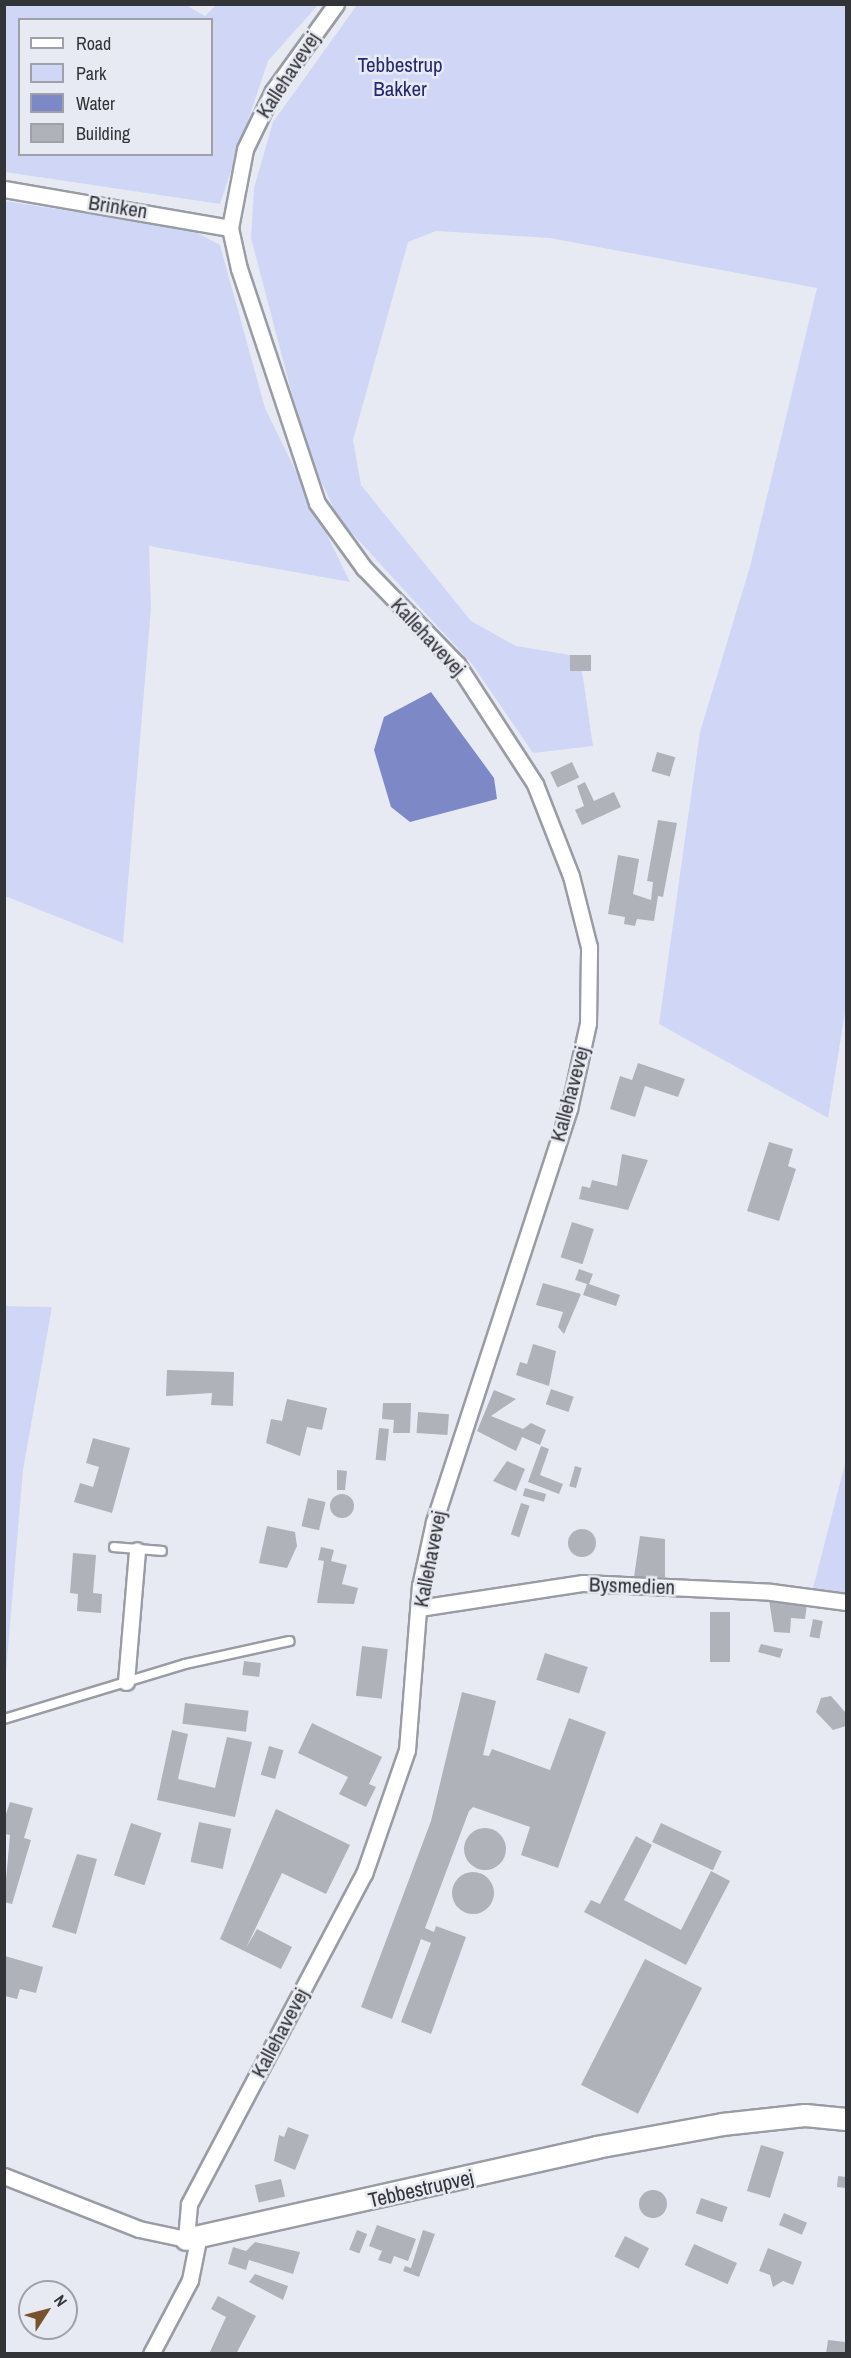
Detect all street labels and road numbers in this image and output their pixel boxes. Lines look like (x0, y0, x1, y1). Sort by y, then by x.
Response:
street label: Kallehavevej (251, 27, 325, 123)
street label: Brinken (87, 190, 149, 224)
street label: Kallehavevej (385, 593, 471, 681)
street label: Kallehavevej (545, 1044, 595, 1144)
street label: Kallehavevej (408, 1509, 452, 1609)
street label: Bysmedien (589, 1572, 675, 1600)
street label: Kallehavevej (246, 1984, 314, 2082)
street label: Tebbestrupvej (366, 2165, 476, 2213)

